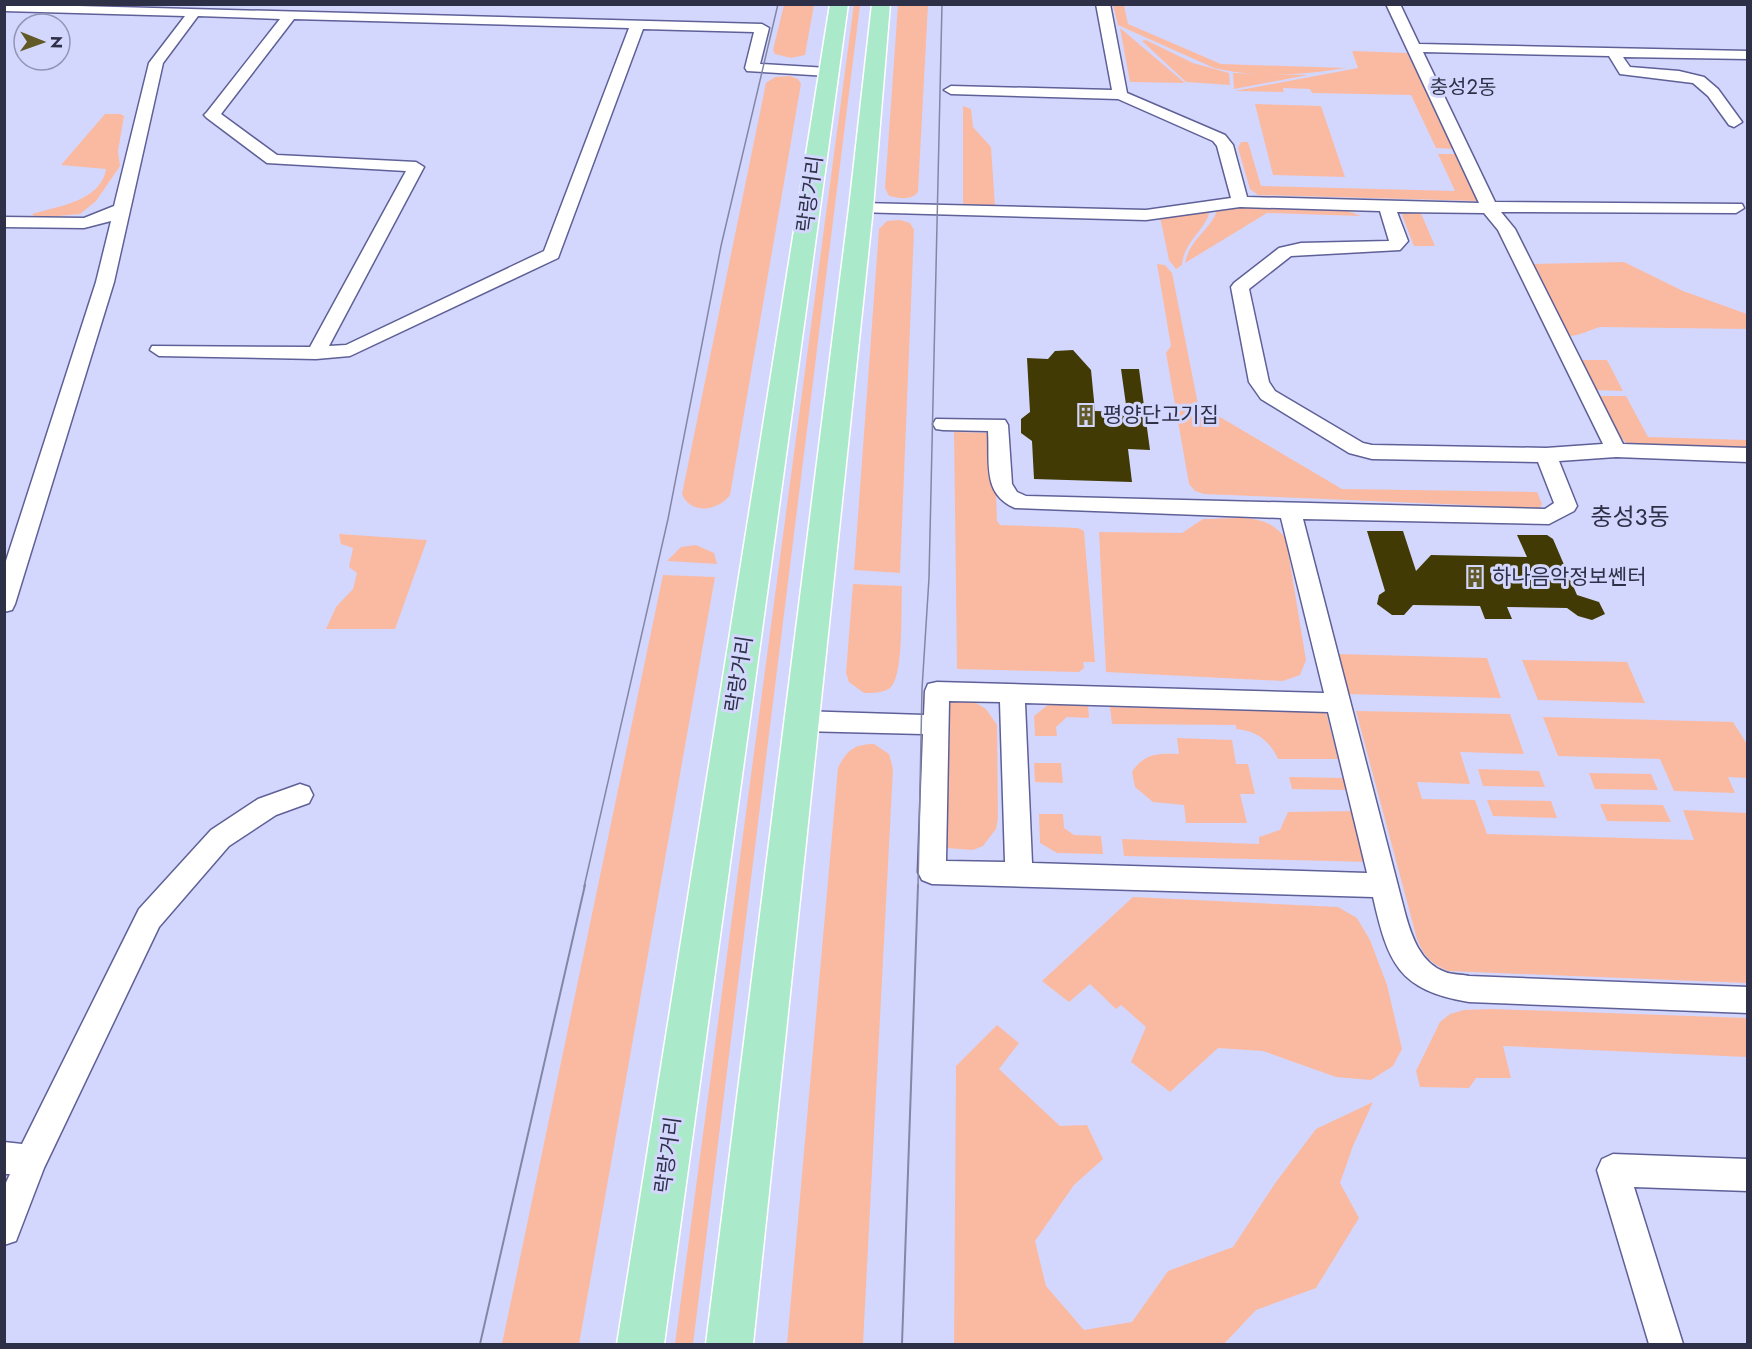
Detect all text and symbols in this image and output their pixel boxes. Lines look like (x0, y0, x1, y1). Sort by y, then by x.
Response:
north arrow (12, 12, 72, 72)
text: N (45, 36, 68, 49)
district label: 충성2동 (1430, 73, 1496, 102)
street label: 락랑거리 (790, 154, 830, 234)
place label: 평양단고기집 (1103, 400, 1219, 430)
building icon: 평양단고기집 (1074, 403, 1098, 427)
district label: 충성3동 (1590, 499, 1670, 534)
place label: 하나음악정보쎈터 (1492, 562, 1647, 592)
building icon: 하나음악정보쎈터 (1463, 565, 1487, 589)
street label: 락랑거리 (718, 633, 760, 715)
street label: 락랑거리 (648, 1115, 688, 1195)

